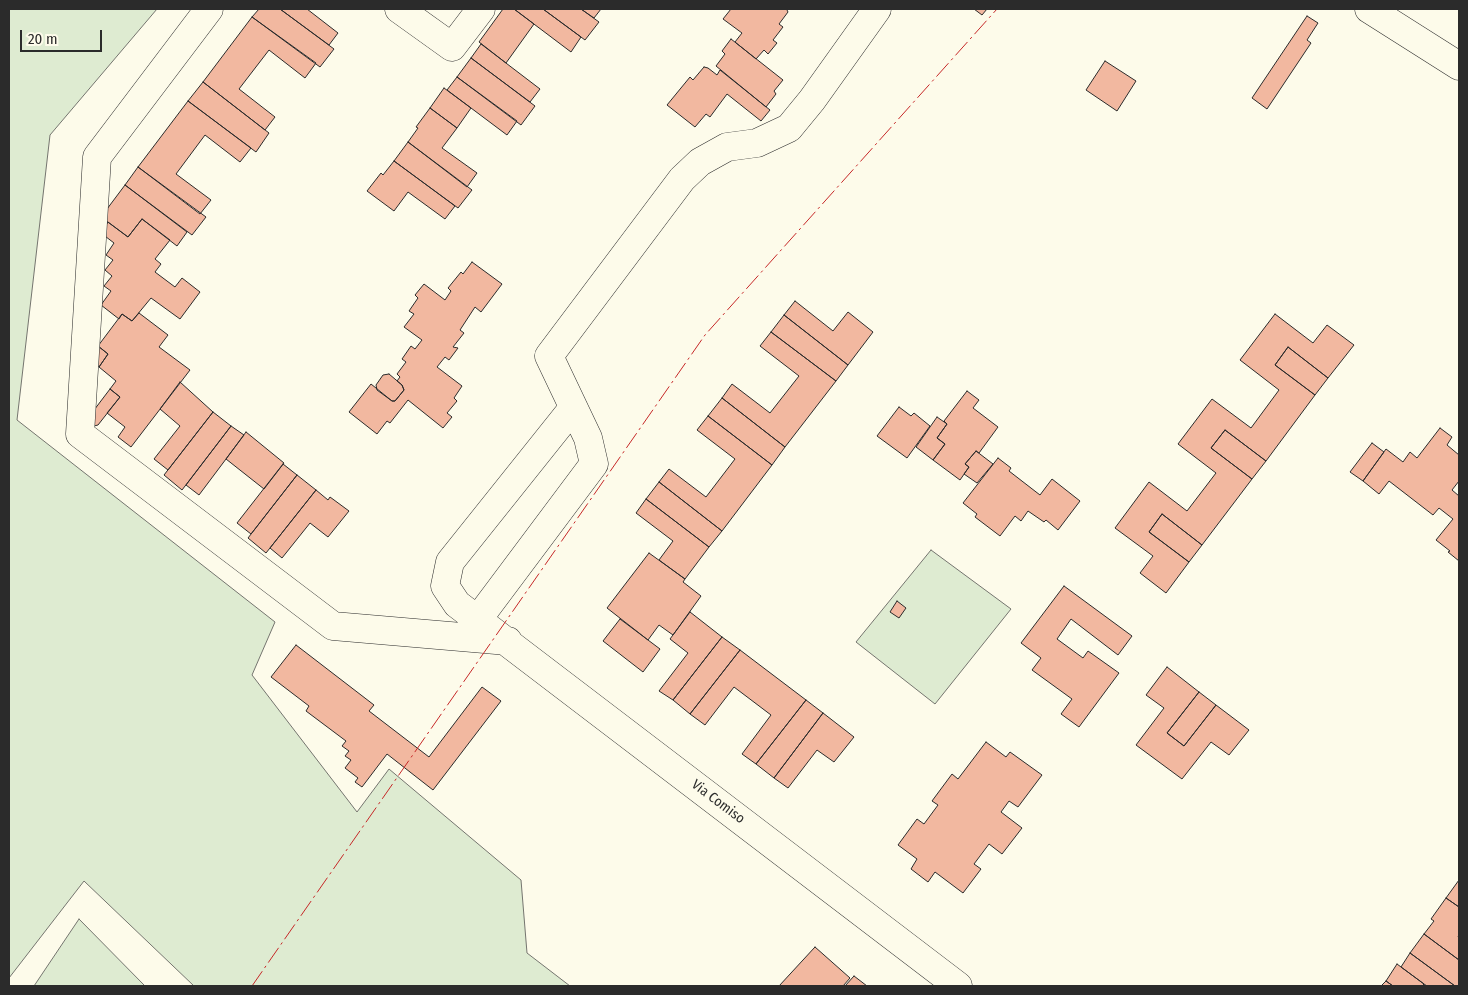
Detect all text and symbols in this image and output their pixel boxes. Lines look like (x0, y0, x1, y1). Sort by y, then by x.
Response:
scale bar (22, 20, 105, 52)
text: 20 m (28, 30, 58, 48)
street label: Via Comiso (688, 776, 748, 828)

